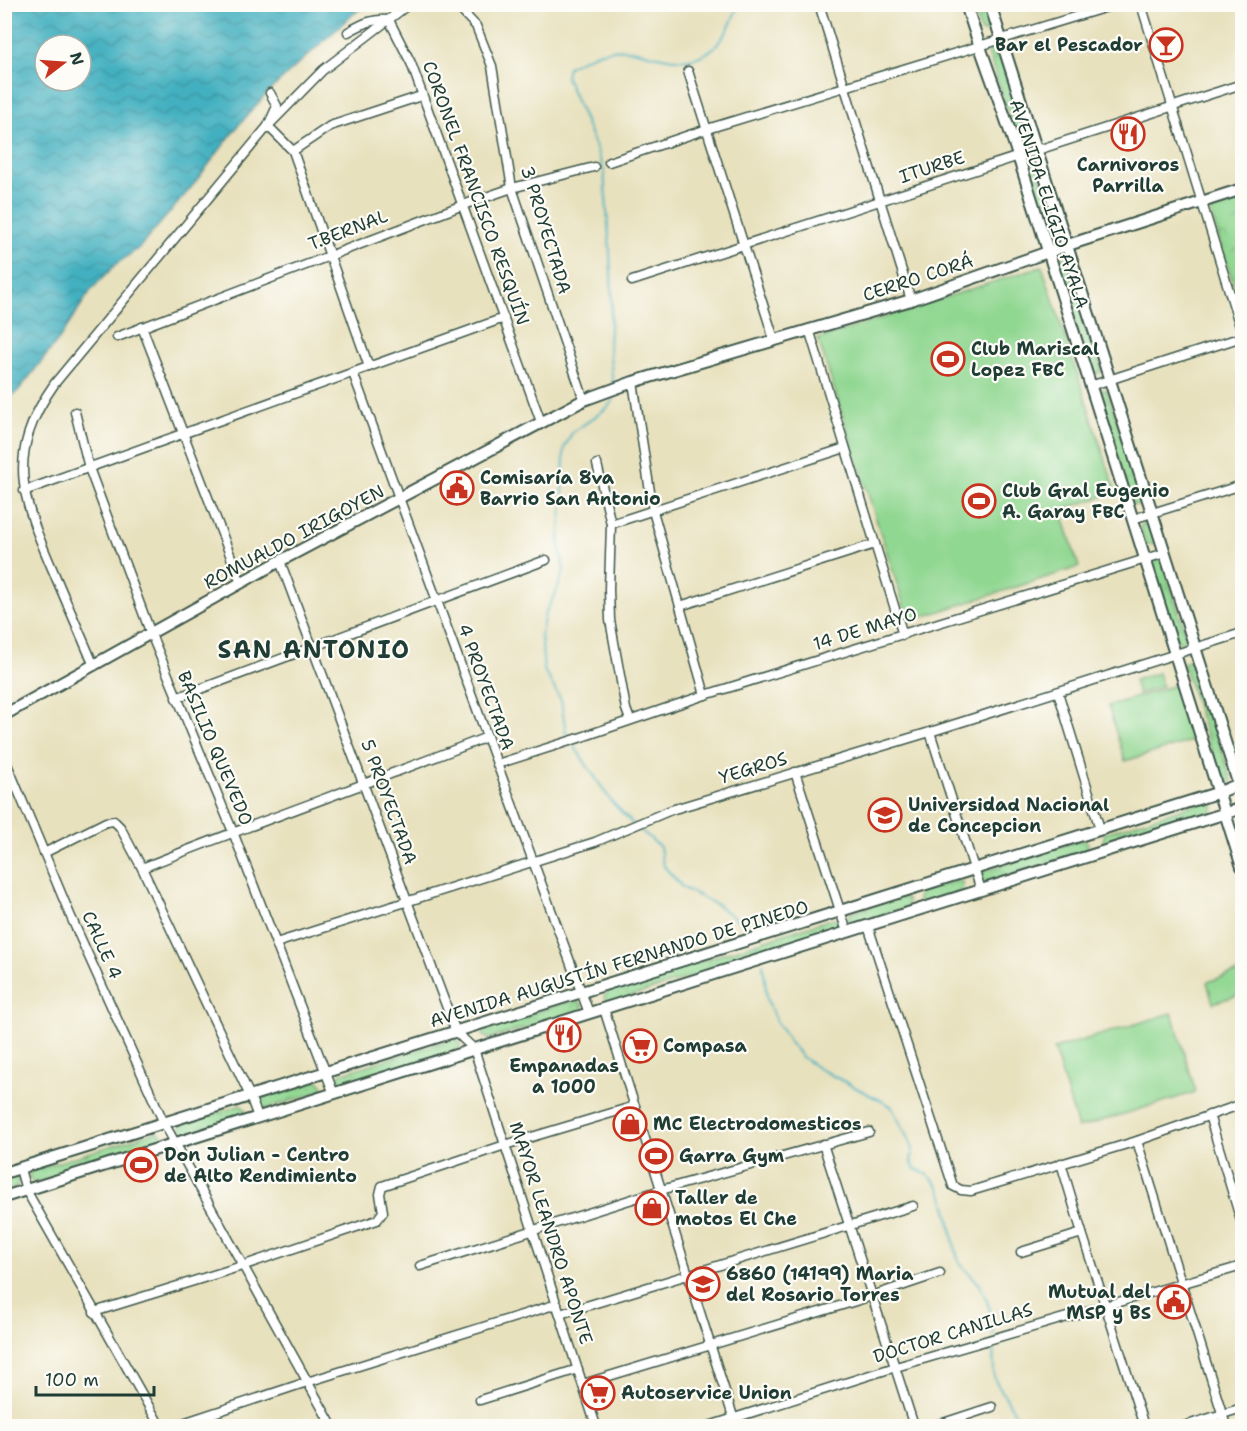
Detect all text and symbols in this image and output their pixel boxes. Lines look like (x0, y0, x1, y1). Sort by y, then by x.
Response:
bar icon: Bar el Pescador (1148, 27, 1184, 63)
north arrow (33, 33, 93, 93)
place label: Bar el Pescador (995, 33, 1143, 57)
text: N (65, 50, 89, 68)
street label: CORONEL FRANCISCO RESQUÍN (417, 58, 535, 328)
street label: AVENIDA ELIGIO AYALA (1004, 96, 1094, 312)
restaurant icon: Carnivoros Parrilla (1110, 116, 1146, 152)
street label: ITURBE (896, 145, 968, 189)
place label: Carnivoros Parrilla (1077, 153, 1179, 198)
street label: 3 PROYECTADA (515, 163, 577, 297)
street label: T.BERNAL (305, 204, 391, 256)
street label: CERRO CORÁ (860, 249, 976, 307)
place label: Club Mariscal Lopez FBC (971, 337, 1099, 382)
sports icon: Club Mariscal Lopez FBC (930, 341, 966, 377)
place label: Comisaría 8va Barrio San Antonio (480, 466, 661, 511)
public building icon: Comisaría 8va Barrio San Antonio (439, 470, 475, 506)
street label: ROMUALDO IRIGOYEN (200, 479, 388, 595)
place label: Club Gral Eugenio A. Garay FBC (1002, 479, 1169, 524)
sports icon: Club Gral Eugenio A. Garay FBC (961, 483, 997, 519)
street label: 14 DE MAYO (810, 602, 920, 656)
street label: 4 PROYECTADA (452, 620, 520, 754)
district label: SAN ANTONIO (218, 634, 410, 666)
street label: BASILIO QUEVEDO (172, 667, 258, 829)
street label: 5 PROYECTADA (355, 736, 423, 868)
street label: YEGROS (716, 746, 790, 790)
place label: Universidad Nacional de Concepcion (908, 793, 1109, 838)
school or university icon: Universidad Nacional de Concepcion (867, 797, 903, 833)
street label: AVENIDA AUGUSTÍN FERNANDO DE PINEDO (427, 895, 811, 1033)
street label: CALLE 4 (76, 907, 128, 983)
restaurant icon: Empanadas a 1000 (546, 1017, 582, 1053)
supermarket icon: Compasa (622, 1028, 658, 1064)
place label: Compasa (663, 1034, 747, 1058)
place label: Empanadas a 1000 (509, 1054, 619, 1099)
shop icon: MC Electrodomesticos (612, 1106, 648, 1142)
place label: MC Electrodomesticos (653, 1112, 862, 1136)
street label: MAYOR LEANDRO APONTE (504, 1119, 598, 1347)
sports icon: Garra Gym (638, 1138, 674, 1174)
place label: Don Julian - Centro de Alto Rendimiento (164, 1143, 357, 1188)
place label: Garra Gym (679, 1144, 785, 1168)
sports icon: Don Julian - Centro de Alto Rendimiento (123, 1147, 159, 1183)
place label: Taller de motos El Che (675, 1186, 797, 1231)
shop icon: Taller de motos El Che (634, 1190, 670, 1226)
place label: 6860 (14199) Maria del Rosario Torres (726, 1262, 914, 1307)
school or university icon: 6860 (14199) Maria del Rosario Torres (685, 1266, 721, 1302)
place label: Mutual del MSP y BS (1048, 1280, 1151, 1325)
public building icon: Mutual del MSP y BS (1156, 1284, 1192, 1320)
street label: DOCTOR CANILLAS (870, 1297, 1036, 1369)
scale bar (36, 1359, 154, 1397)
text: 100 m (45, 1368, 99, 1392)
supermarket icon: Autoservice Union (580, 1375, 616, 1411)
place label: Autoservice Union (621, 1381, 792, 1405)

